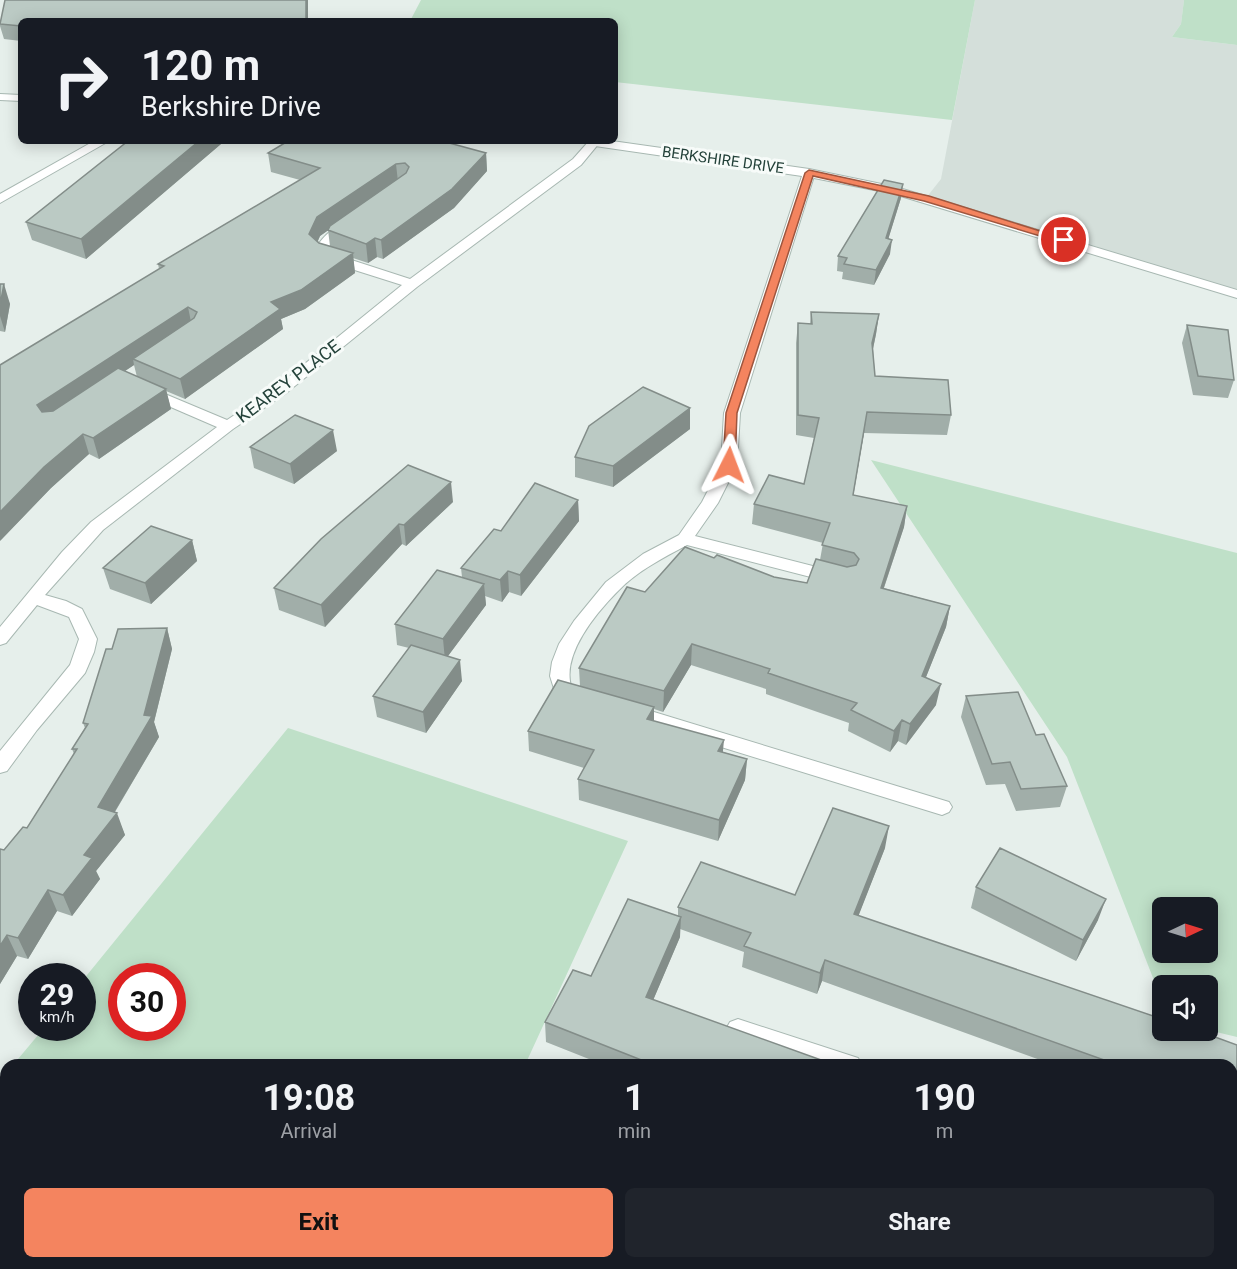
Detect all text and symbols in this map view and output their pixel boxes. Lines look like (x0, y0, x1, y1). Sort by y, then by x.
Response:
text: 120 m (141, 41, 260, 90)
icon: right (42, 42, 120, 120)
text: Berkshire Drive (141, 91, 321, 123)
street label: BERKSHIRE DRIVE (661, 143, 786, 178)
pin (1038, 214, 1089, 265)
icon: arrive (1047, 223, 1080, 256)
street label: KEAREY PLACE (232, 335, 344, 427)
position arrow (697, 433, 761, 497)
north arrow (1152, 897, 1218, 963)
map controls (1152, 897, 1218, 1041)
speed limit sign: 30 (108, 963, 186, 1041)
button: sound (1152, 975, 1218, 1041)
text: 29 (40, 977, 74, 1012)
text: km/h (39, 1008, 75, 1026)
text: 19:08 (262, 1077, 355, 1119)
text: 1 (624, 1077, 645, 1119)
text: 190 (914, 1077, 976, 1119)
text: Arrival (280, 1119, 337, 1143)
text: min (618, 1119, 651, 1143)
text: m (936, 1119, 953, 1143)
button: Exit (24, 1188, 613, 1257)
button: Share (625, 1188, 1214, 1257)

